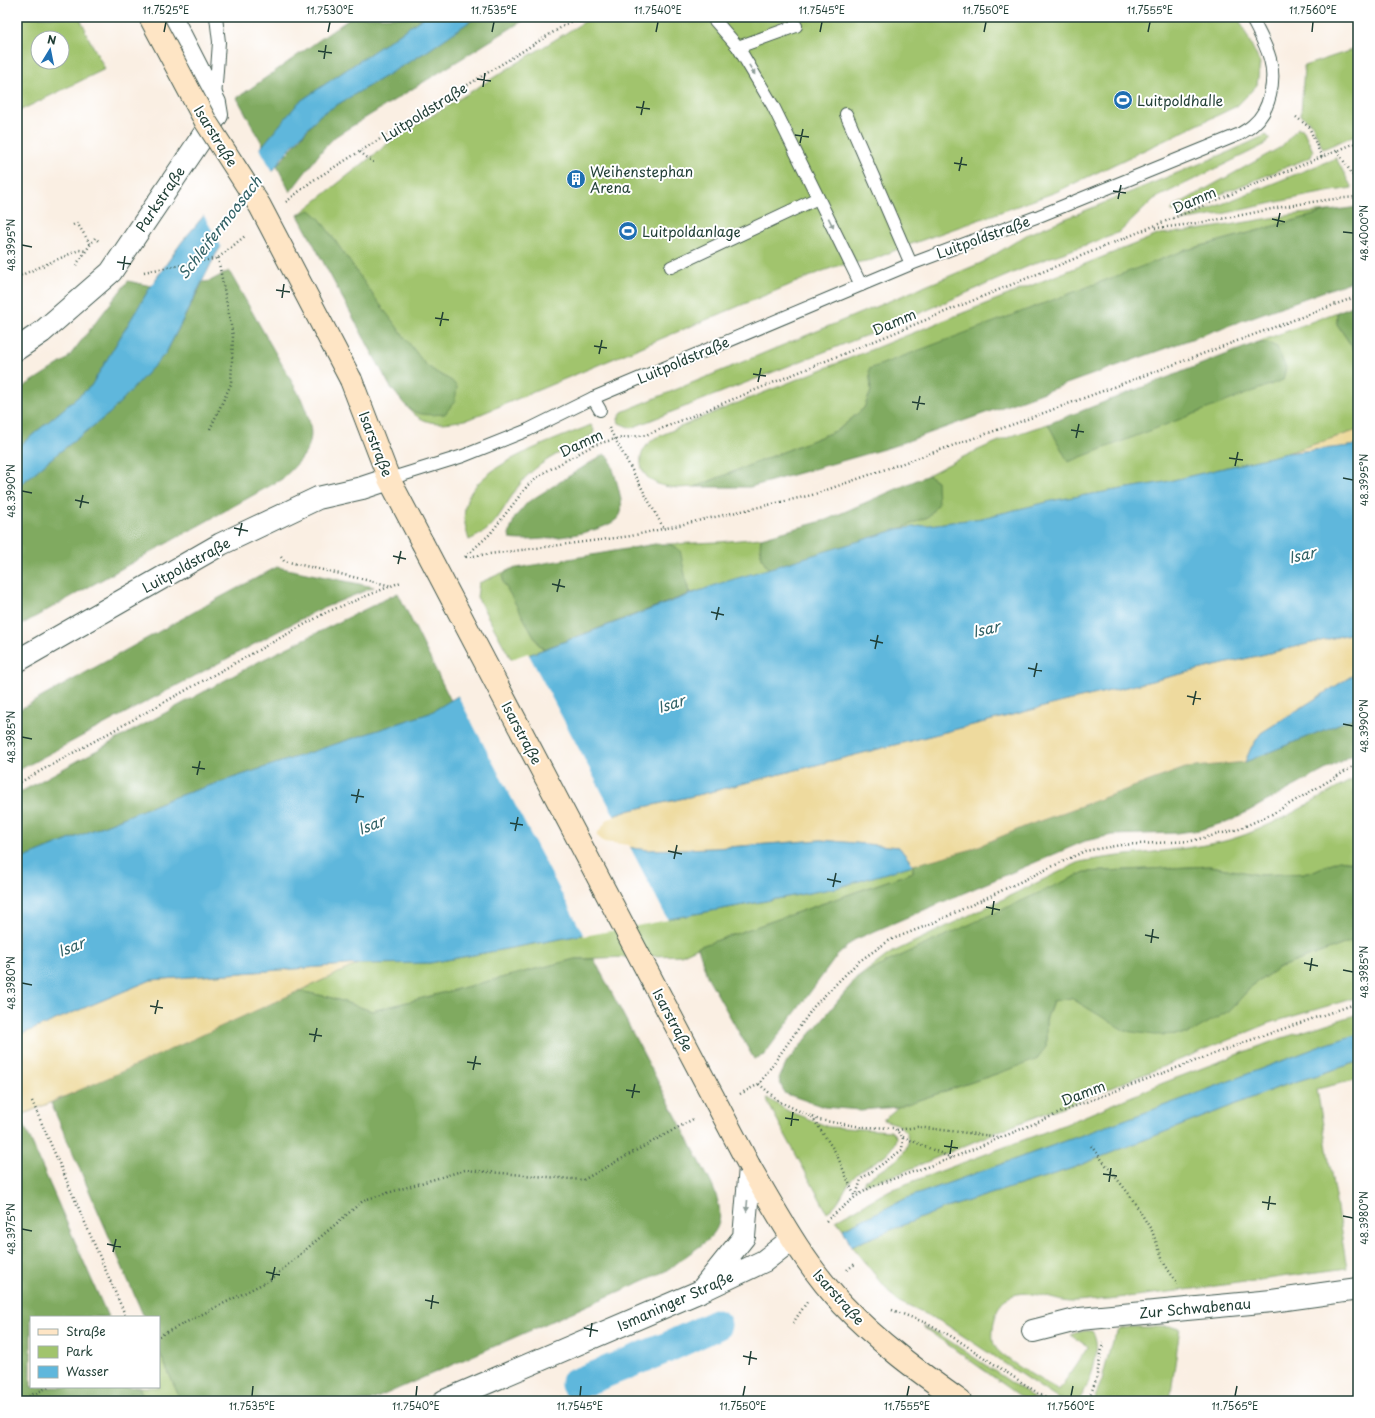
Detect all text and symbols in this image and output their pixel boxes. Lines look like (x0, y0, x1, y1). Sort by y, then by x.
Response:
text: 11.7525°E (143, 2, 189, 17)
text: 11.7530°E (306, 2, 354, 17)
text: 11.7535°E (471, 2, 517, 17)
text: 11.7540°E (634, 2, 682, 17)
text: 11.7545°E (799, 2, 845, 17)
text: 11.7550°E (963, 2, 1009, 17)
text: 11.7555°E (1127, 2, 1173, 17)
text: 11.7560°E (1289, 2, 1337, 17)
north arrow (30, 30, 70, 70)
text: N (46, 31, 58, 49)
one-way arrow (748, 64, 755, 76)
street label: Luitpoldstraße (377, 77, 471, 147)
sports icon: Luitpoldhalle (1112, 89, 1134, 111)
place label: Luitpoldhalle (1137, 90, 1224, 111)
street label: Isarstraße (189, 101, 243, 171)
place label: Weihenstephan Arena (590, 161, 693, 198)
street label: Parkstraße (130, 162, 190, 236)
building icon: Weihenstephan Arena (565, 168, 587, 190)
water label: Schleifermoosach (171, 170, 267, 283)
street label: Damm (1169, 181, 1219, 219)
text: 48.4000°N (1356, 205, 1371, 261)
street label: Luitpoldstraße (933, 210, 1033, 264)
one-way arrow (828, 217, 834, 229)
text: 48.3995°N (3, 218, 18, 271)
sports icon: Luitpoldanlage (617, 220, 639, 242)
place label: Luitpoldanlage (642, 221, 741, 242)
street label: Damm (869, 303, 919, 341)
street label: Luitpoldstraße (634, 331, 732, 389)
street label: Isarstraße (354, 408, 398, 480)
street label: Damm (556, 424, 606, 462)
text: 48.3995°N (1356, 453, 1371, 506)
text: 48.3990°N (3, 464, 18, 518)
street label: Luitpoldstraße (138, 532, 234, 598)
water label: Isar (1286, 539, 1320, 568)
water label: Isar (970, 613, 1004, 642)
water label: Isar (655, 687, 690, 718)
street label: Isarstraße (497, 698, 547, 768)
text: 48.3990°N (1356, 699, 1371, 753)
text: 48.3985°N (3, 711, 18, 763)
water label: Isar (354, 807, 390, 840)
water label: Isar (54, 929, 90, 962)
text: 48.3985°N (1356, 946, 1371, 998)
text: 48.3980°N (3, 956, 18, 1010)
street label: Isarstraße (648, 985, 698, 1055)
street label: Damm (1058, 1075, 1108, 1111)
text: 48.3980°N (1356, 1191, 1371, 1245)
one-way arrow (743, 1200, 750, 1212)
text: 48.3975°N (3, 1203, 18, 1255)
street label: Isarstraße (808, 1265, 870, 1329)
street label: Ismaninger Straße (613, 1266, 737, 1336)
street label: Zur Schwabenau (1138, 1293, 1252, 1323)
legend (30, 1316, 160, 1388)
text: Straße (66, 1322, 106, 1340)
text: Park (66, 1342, 93, 1360)
text: Wasser (66, 1362, 109, 1380)
text: 11.7535°E (229, 1398, 275, 1413)
text: 11.7540°E (392, 1398, 440, 1413)
text: 11.7545°E (557, 1398, 603, 1413)
text: 11.7550°E (720, 1398, 766, 1413)
text: 11.7555°E (884, 1398, 930, 1413)
text: 11.7560°E (1047, 1398, 1095, 1413)
text: 11.7565°E (1212, 1398, 1258, 1413)

